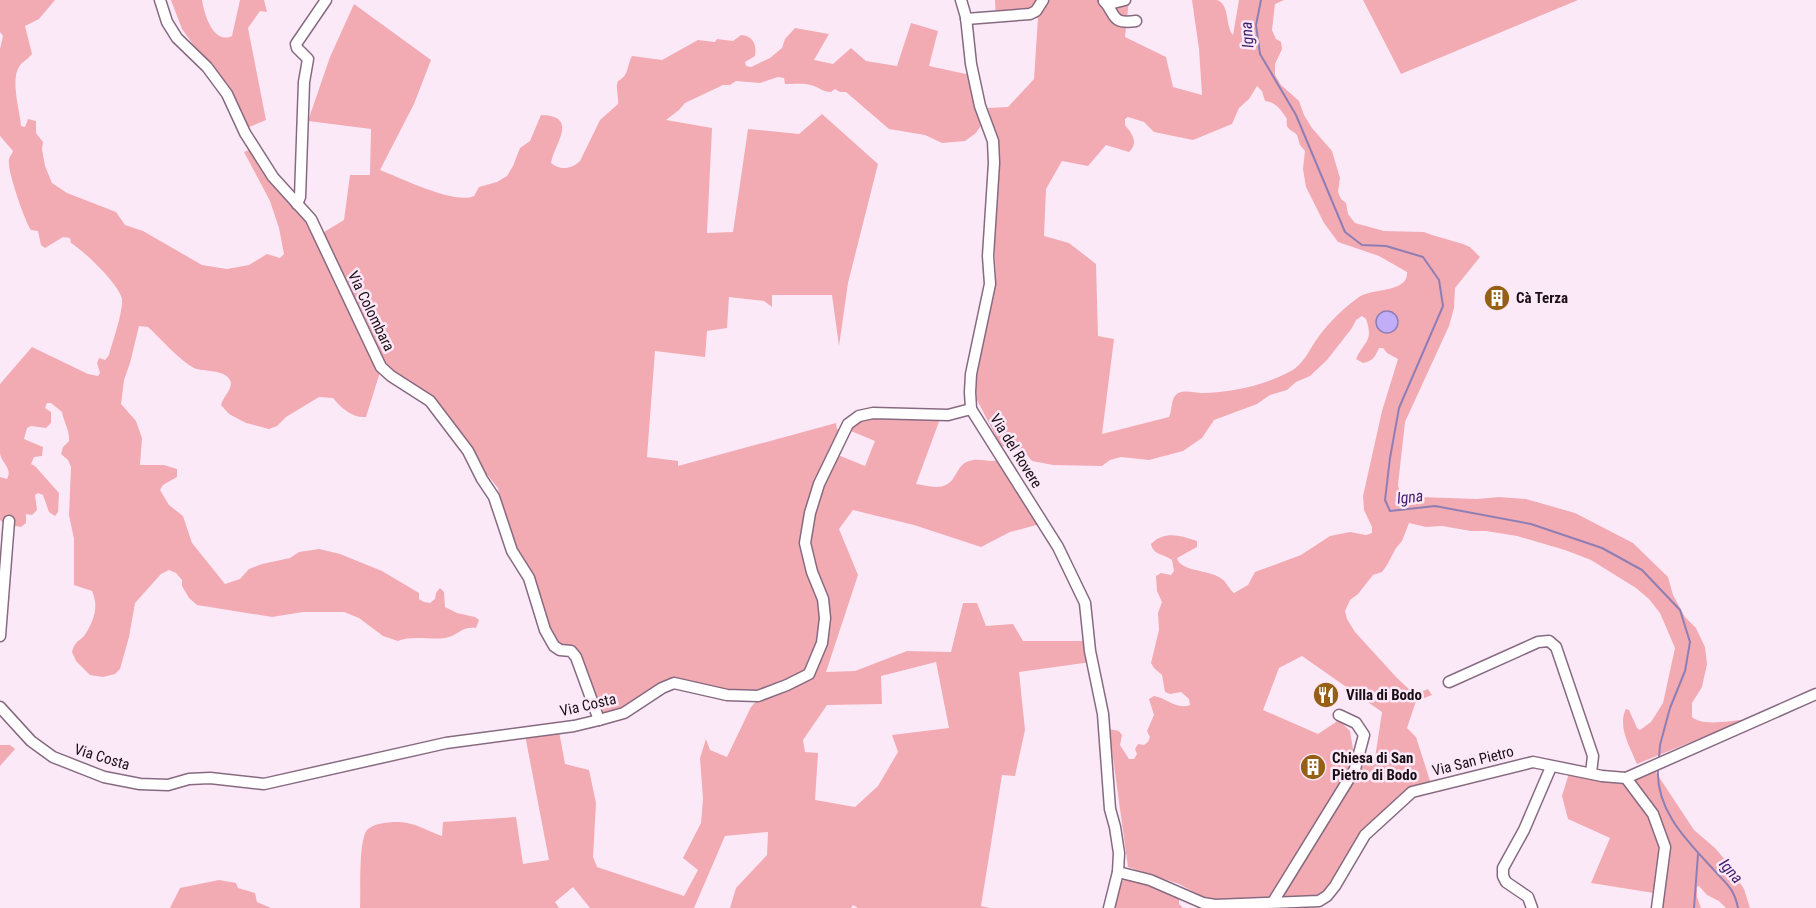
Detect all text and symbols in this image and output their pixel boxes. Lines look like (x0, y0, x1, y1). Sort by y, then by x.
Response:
water label: Igna (1237, 21, 1257, 49)
street label: Via Colombara (344, 268, 398, 354)
building icon: Cà Terza (1482, 283, 1512, 313)
place label: Cà Terza (1516, 289, 1568, 307)
street label: Via del Rovere (986, 411, 1046, 491)
water label: Igna (1396, 486, 1424, 508)
restaurant icon: Villa di Bodo (1311, 680, 1341, 710)
place label: Villa di Bodo (1346, 686, 1422, 704)
street label: Via Costa (558, 690, 618, 720)
street label: Via Costa (72, 740, 132, 774)
street label: Via San Pietro (1430, 742, 1516, 780)
place label: Chiesa di San Pietro di Bodo (1332, 749, 1417, 784)
building icon: Chiesa di San Pietro di Bodo (1298, 752, 1328, 782)
water label: Igna (1715, 855, 1747, 887)

